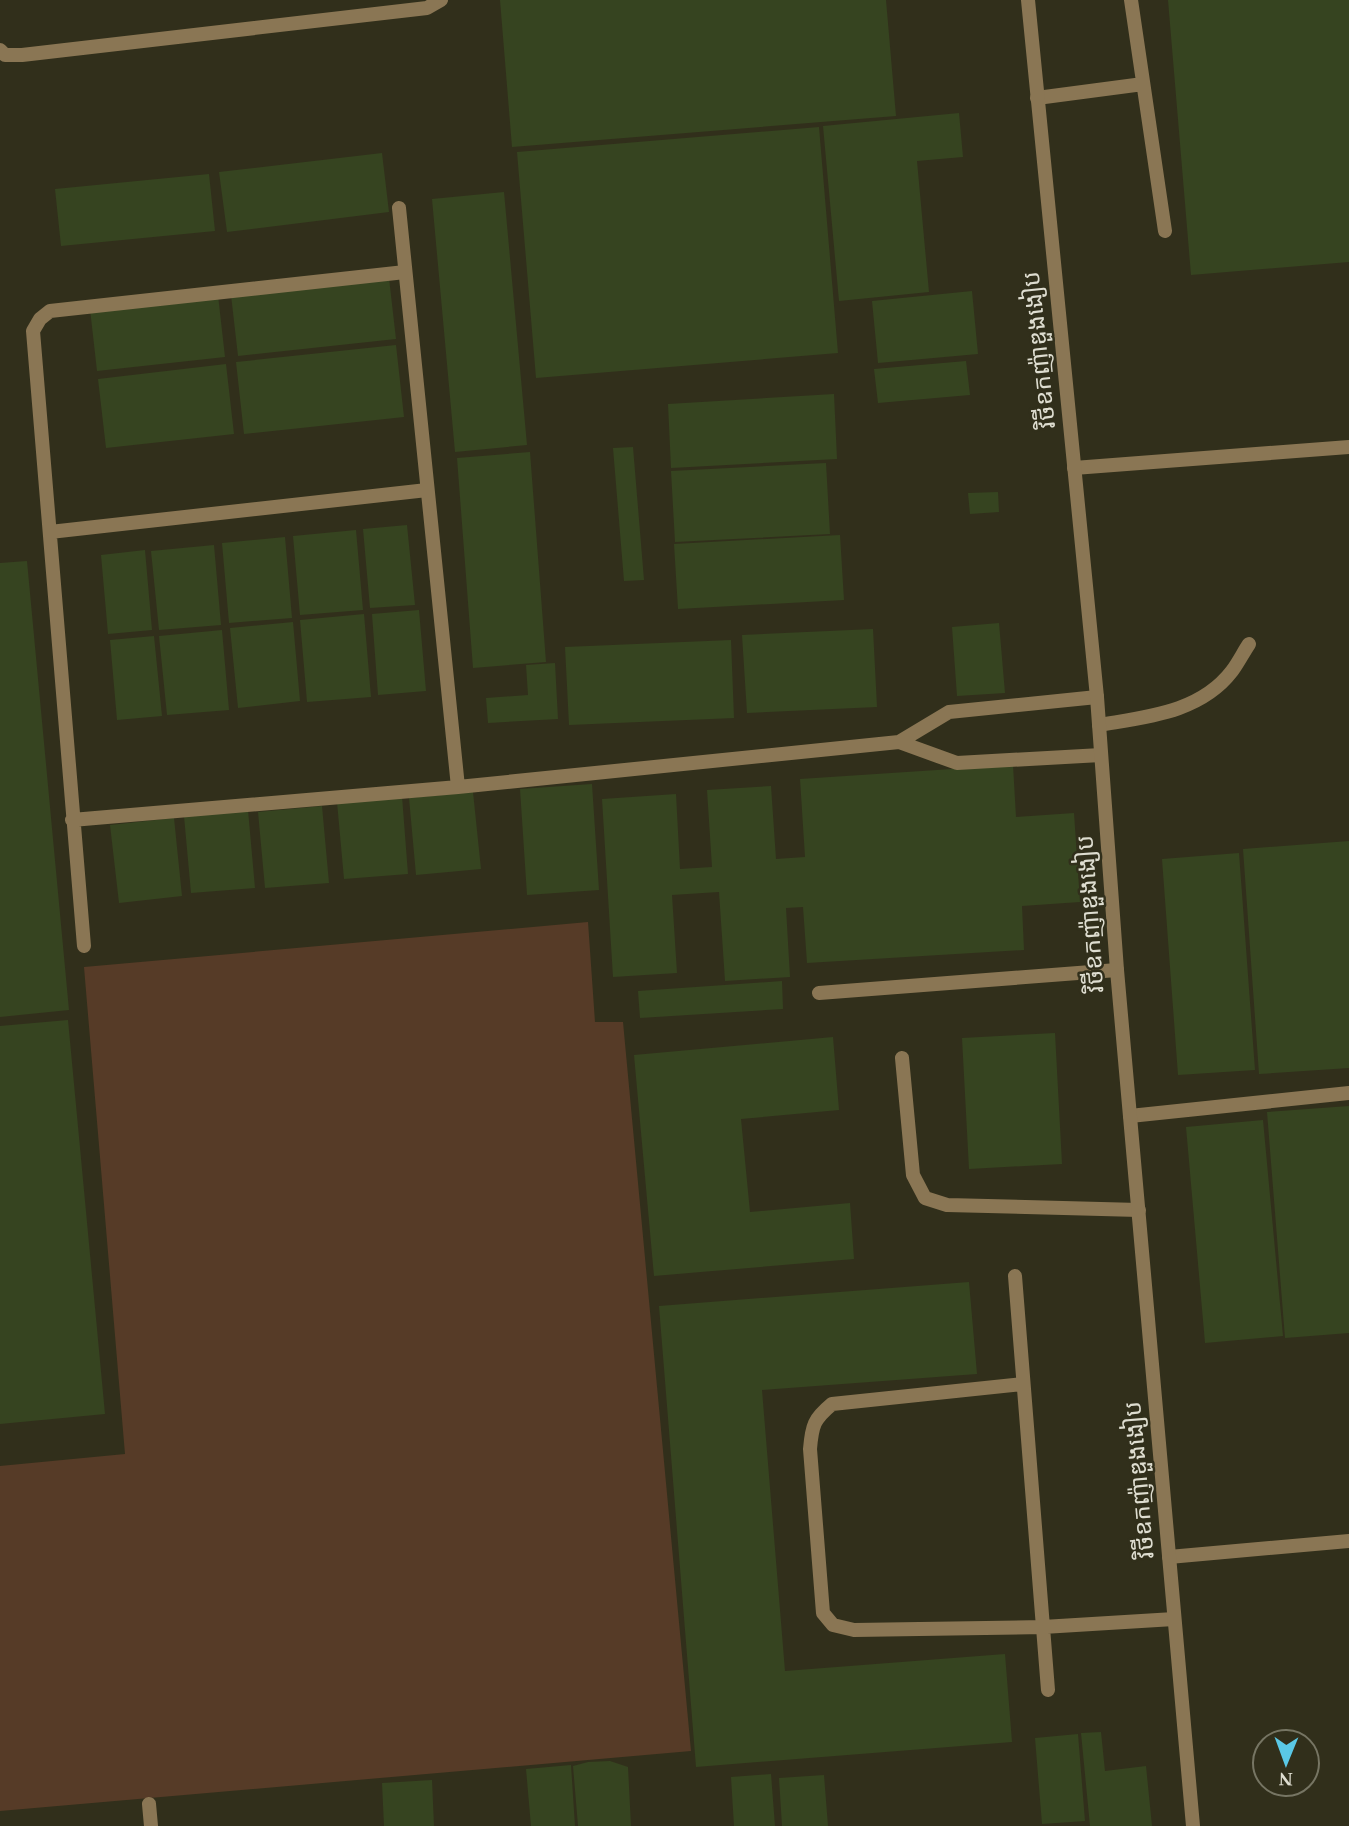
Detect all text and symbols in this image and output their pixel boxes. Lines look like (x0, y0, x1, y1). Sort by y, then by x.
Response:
street label: វិថីឧកញ៉ាឌួងងៀប (1015, 270, 1062, 431)
street label: វិថីឧកញ៉ាឌួងងៀប (1069, 834, 1110, 995)
street label: វិថីឧកញ៉ាឌួងងៀប (1116, 1400, 1161, 1561)
north arrow (1251, 1728, 1321, 1798)
text: N (1278, 1769, 1293, 1790)

